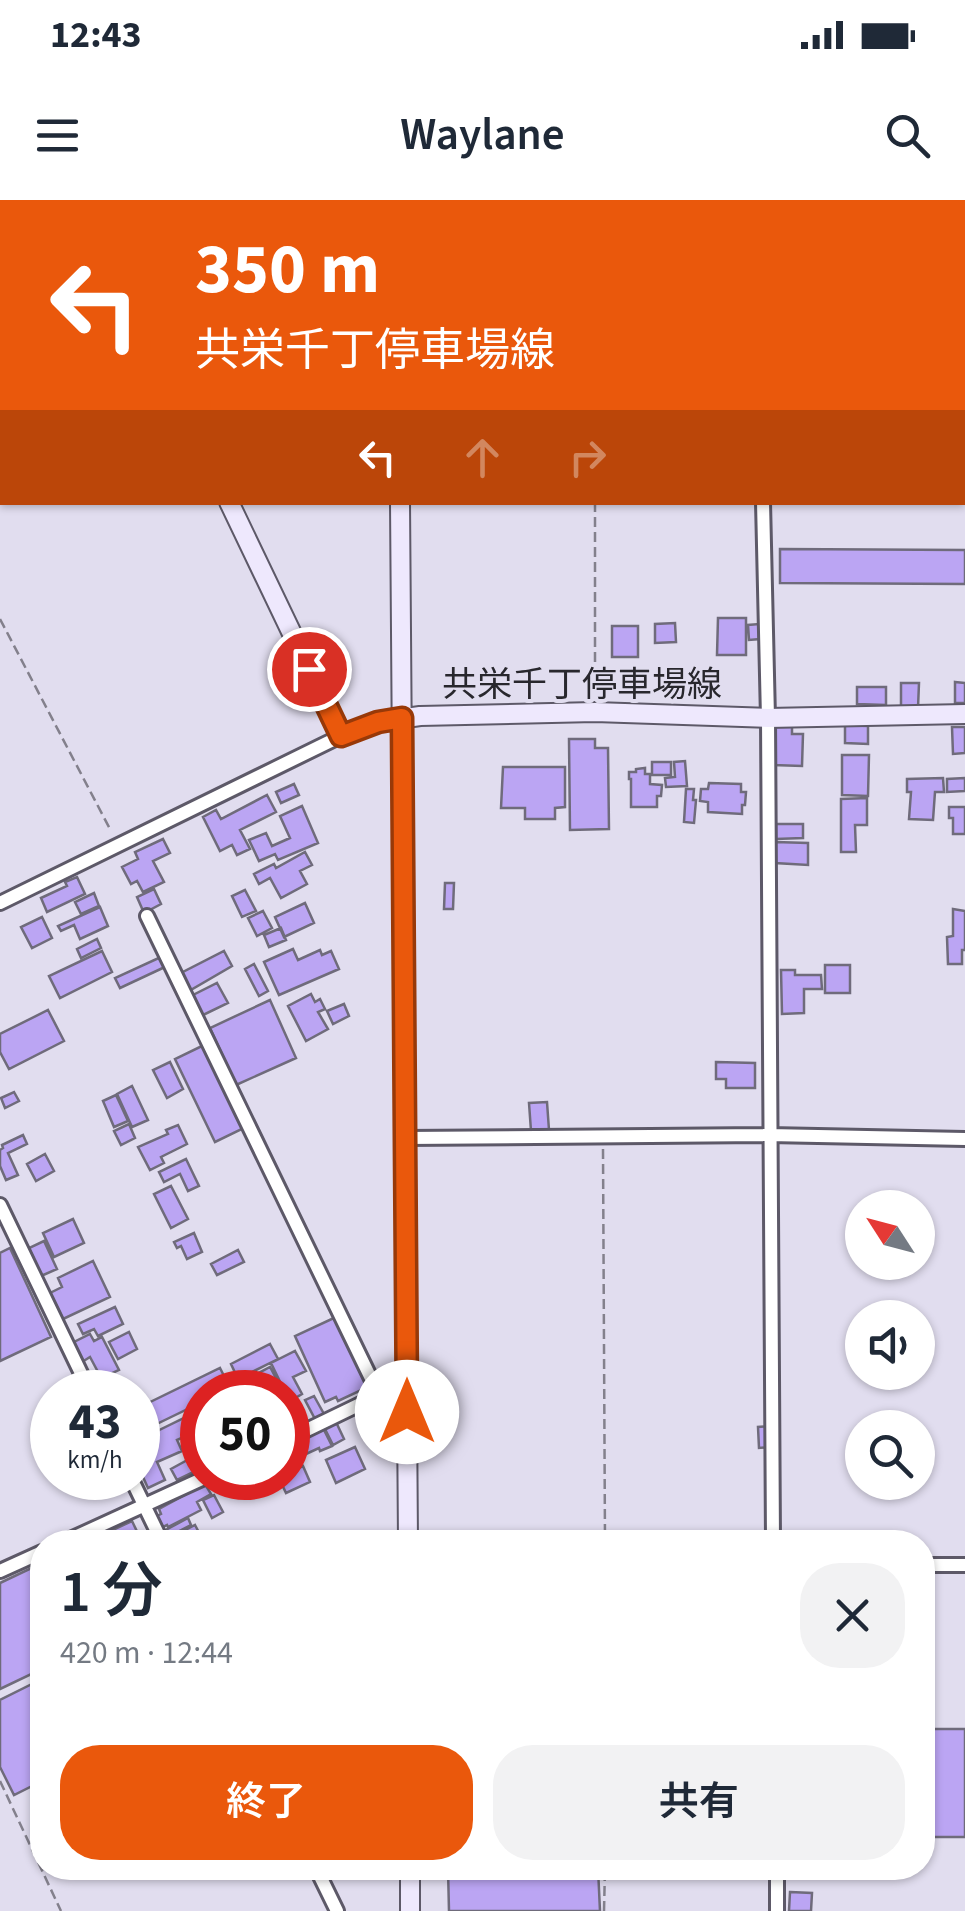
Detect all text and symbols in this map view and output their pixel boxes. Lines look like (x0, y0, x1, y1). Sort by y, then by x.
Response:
text: 12:43 (50, 8, 142, 62)
text: Waylane (400, 103, 565, 167)
icon: menu (30, 108, 85, 163)
icon: search (880, 108, 935, 163)
text: 350 m (195, 220, 380, 320)
icon: left (30, 240, 160, 370)
text: 共栄千丁停車場線 (195, 319, 555, 383)
icon: left (350, 430, 405, 485)
icon: ahead (455, 430, 510, 485)
icon: right (560, 430, 615, 485)
pin (267, 627, 352, 712)
icon: arrive (282, 642, 337, 697)
street label: 共栄千丁停車場線 (442, 660, 722, 710)
north arrow (845, 1190, 935, 1280)
map controls (845, 1190, 935, 1500)
button: sound (845, 1300, 935, 1390)
position arrow (355, 1360, 459, 1464)
speed limit sign: 50 (180, 1370, 310, 1500)
text: 43 (69, 1387, 121, 1458)
button: search (845, 1410, 935, 1500)
text: km/h (67, 1442, 123, 1478)
text: 1 分 (60, 1550, 163, 1635)
button: close (800, 1563, 905, 1668)
text: 420 m · 12:44 (60, 1630, 233, 1676)
button: 終了 (60, 1745, 473, 1860)
button: 共有 (493, 1745, 905, 1860)

